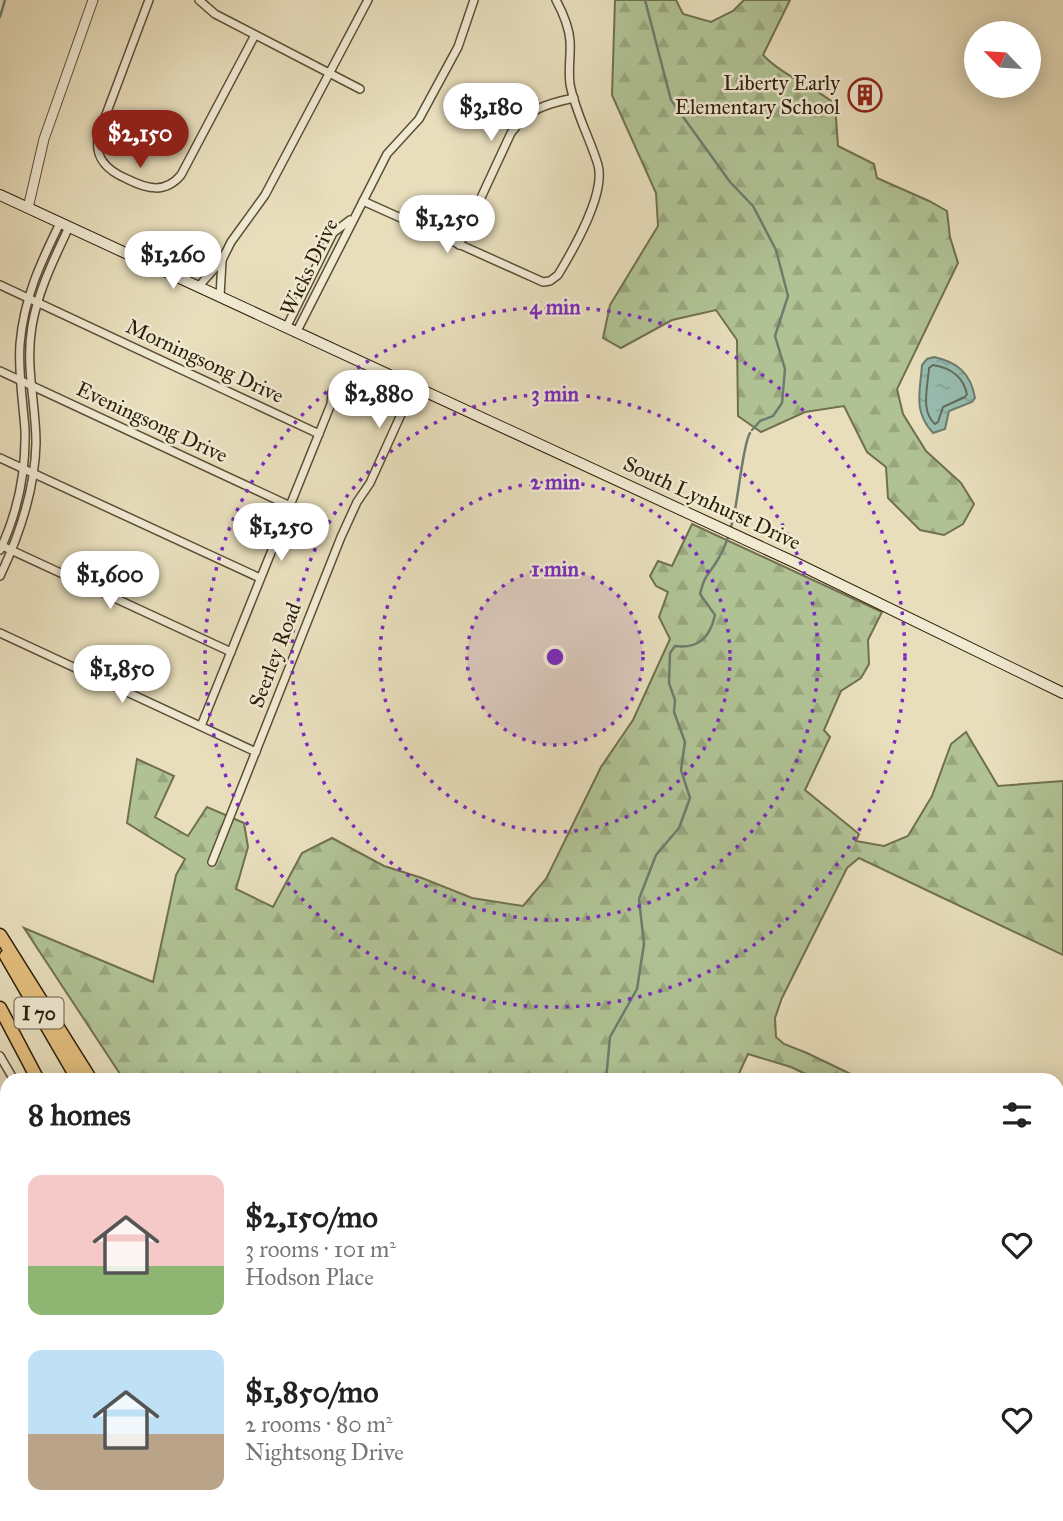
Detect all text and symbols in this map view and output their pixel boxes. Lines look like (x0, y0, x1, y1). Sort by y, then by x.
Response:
north arrow (964, 21, 1041, 98)
map controls (964, 21, 1041, 98)
place label: Liberty Early Elementary School (675, 70, 841, 120)
building icon: Liberty Early Elementary School (846, 76, 884, 114)
pin: $3,180 (434, 83, 548, 143)
text: $3,180 (459, 92, 523, 120)
pin: $2,150 (83, 110, 197, 170)
text: $2,150 (108, 119, 172, 147)
pin: $1,250 (390, 196, 504, 255)
text: $1,250 (415, 204, 479, 232)
street label: Wicks Drive (274, 214, 344, 320)
pin: $1,260 (116, 232, 230, 291)
text: $1,260 (140, 240, 206, 268)
text: 4 min (529, 294, 581, 320)
street label: Morningsong Drive (122, 313, 288, 409)
pin: $2,880 (322, 370, 436, 430)
street label: Eveningsong Drive (72, 376, 232, 469)
text: $2,880 (344, 379, 414, 407)
text: 3 min (531, 381, 579, 407)
street label: South Lynhurst Drive (619, 450, 805, 556)
text: 2 min (530, 469, 580, 495)
pin: $1,250 (224, 504, 338, 563)
text: $1,250 (249, 512, 313, 540)
pin: $1,600 (53, 552, 167, 611)
text: 1 min (531, 556, 579, 582)
text: $1,600 (76, 560, 144, 588)
street label: Seerley Road (243, 598, 307, 711)
centre of rings (543, 645, 567, 669)
pin: $1,850 (65, 646, 179, 705)
text: $1,850 (89, 654, 155, 682)
road number: I 70 (14, 998, 64, 1028)
icon: filters (998, 1096, 1036, 1134)
text: 8 homes (28, 1097, 131, 1133)
text: $2,150/mo (245, 1199, 378, 1235)
icon: home (84, 1203, 168, 1287)
icon: heart (998, 1226, 1036, 1264)
text: 3 rooms · 101 m² (245, 1235, 396, 1263)
text: Hodson Place (245, 1263, 374, 1291)
text: $1,850/mo (245, 1374, 378, 1410)
icon: home (84, 1378, 168, 1462)
icon: heart (998, 1401, 1036, 1439)
text: 2 rooms · 80 m² (245, 1410, 392, 1438)
text: Nightsong Drive (245, 1438, 404, 1466)

